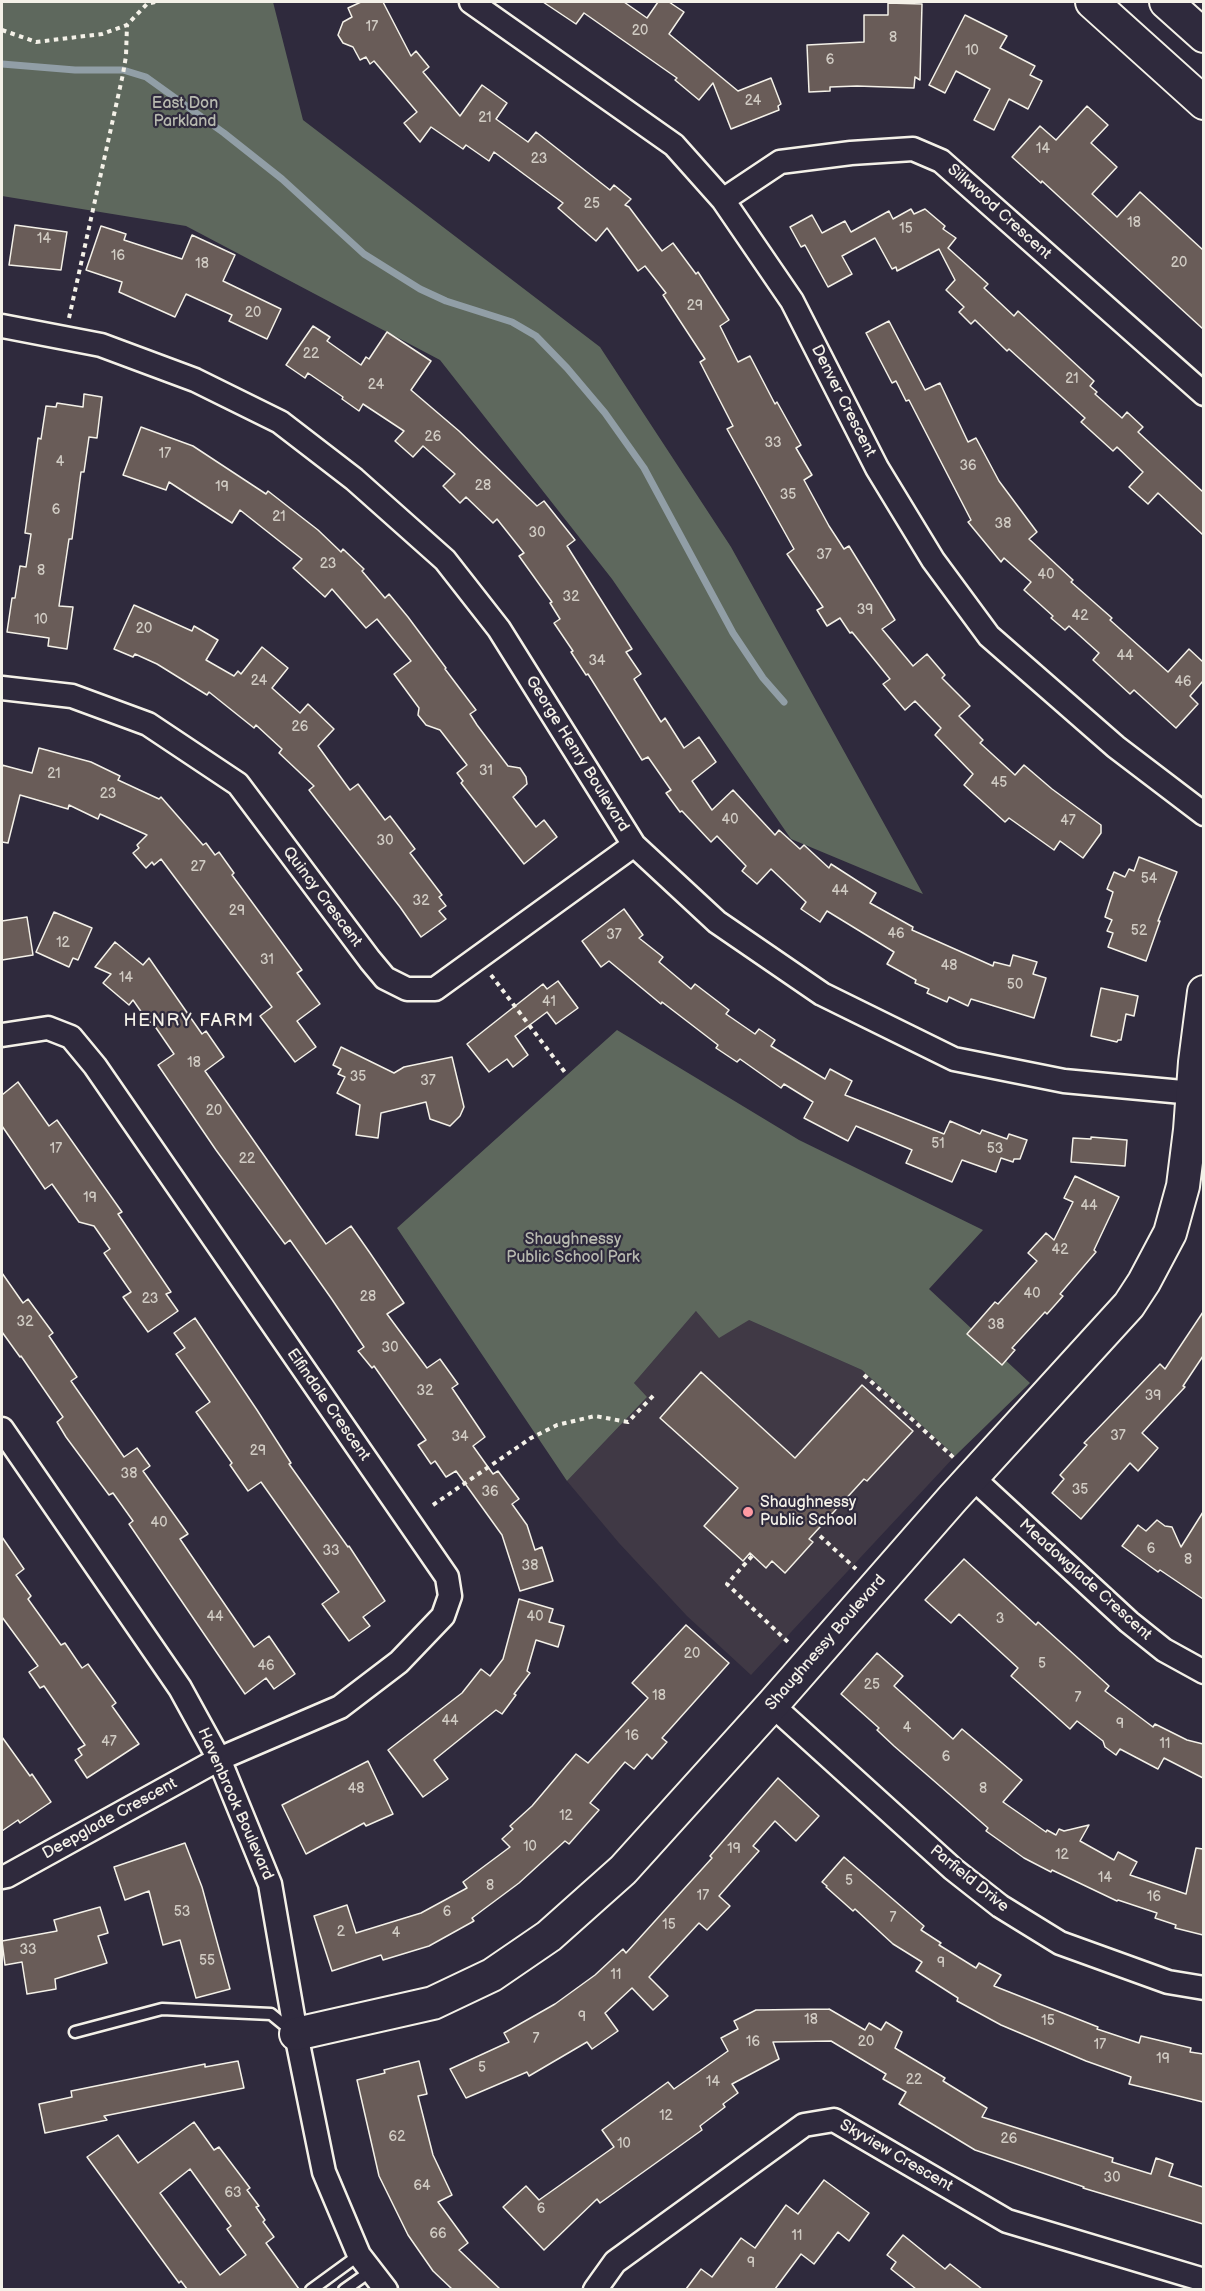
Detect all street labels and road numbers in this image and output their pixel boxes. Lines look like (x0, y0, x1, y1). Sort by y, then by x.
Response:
street label: Silkwood Crescent (943, 160, 1055, 264)
street label: Denver Crescent (806, 342, 880, 460)
street label: George Henry Boulevard (521, 672, 633, 836)
street label: Quincy Crescent (278, 843, 366, 951)
street label: Elfindale Crescent (282, 1345, 374, 1465)
street label: Meadowglade Crescent (1015, 1515, 1155, 1645)
street label: Shaughnessy Boulevard (762, 1571, 890, 1715)
street label: Havenbrook Boulevard (193, 1725, 277, 1883)
street label: Deepglade Crescent (39, 1774, 181, 1864)
street label: Parfield Drive (926, 1841, 1012, 1917)
street label: Skyview Crescent (836, 2116, 956, 2196)

